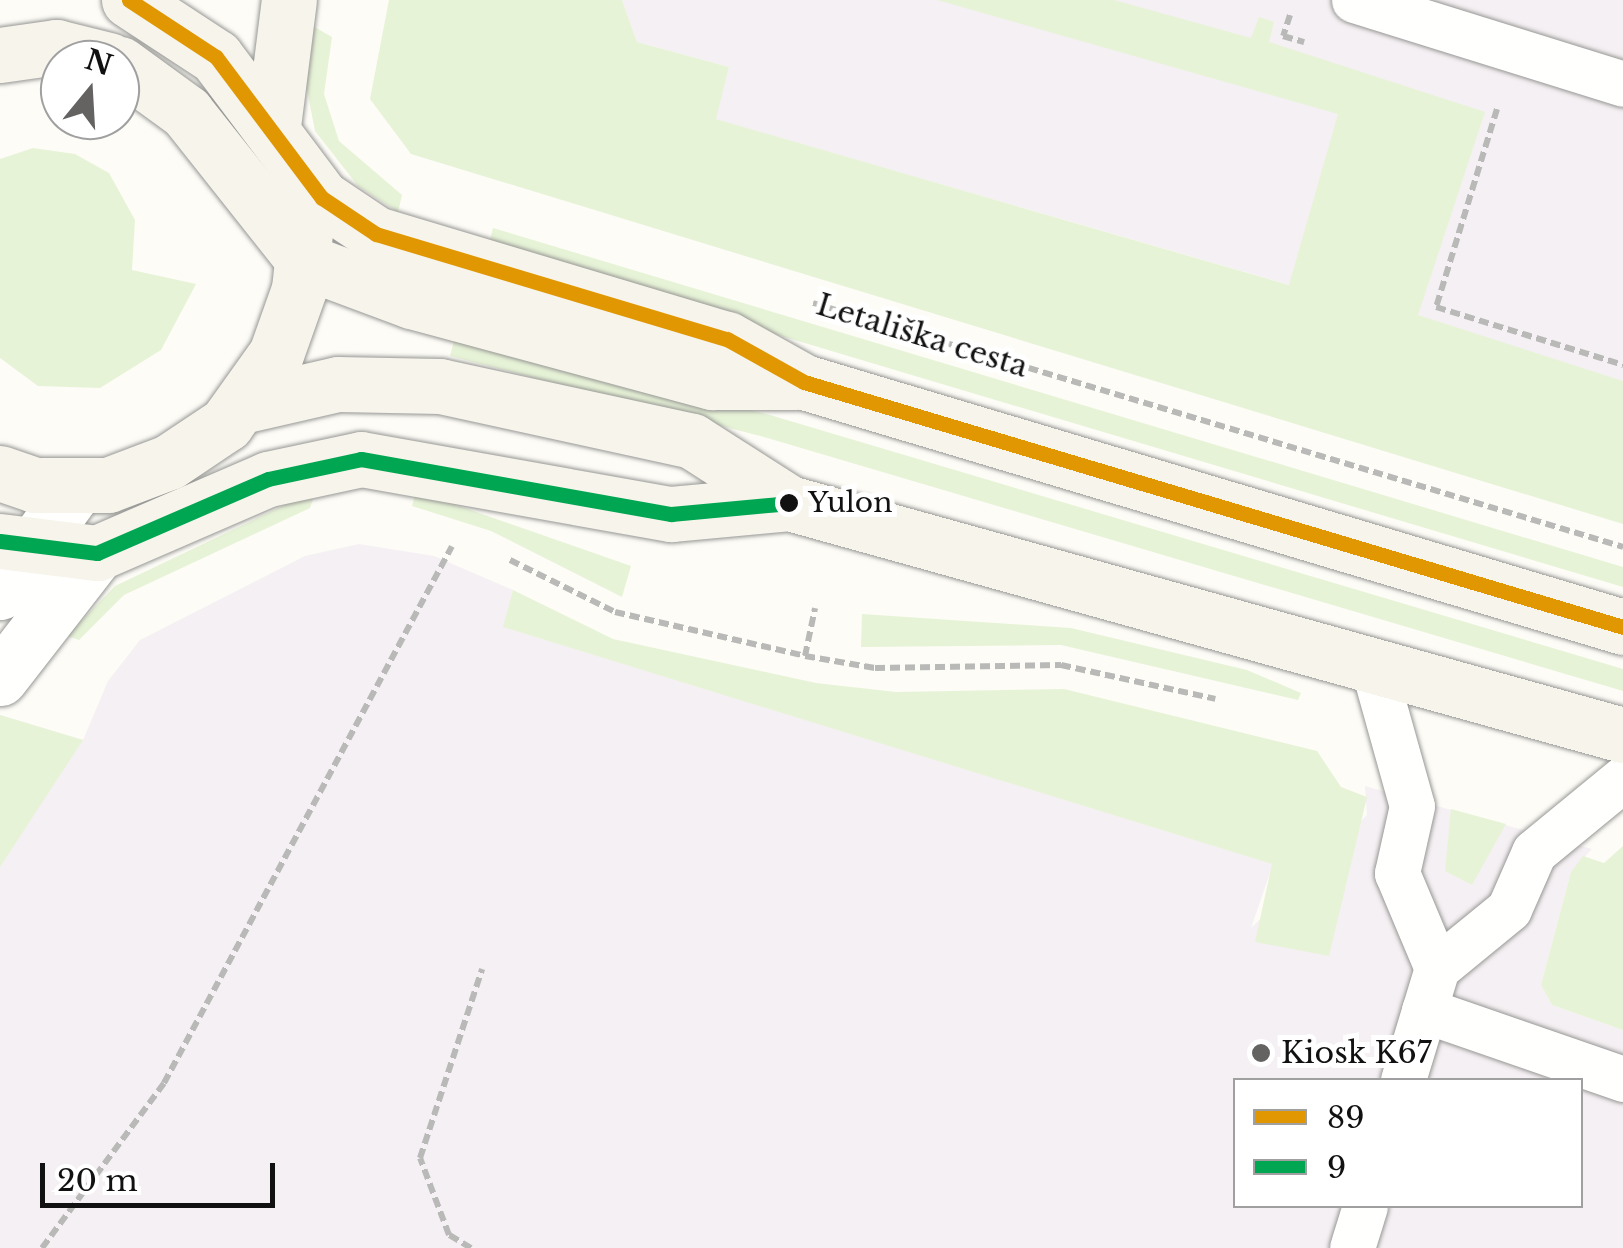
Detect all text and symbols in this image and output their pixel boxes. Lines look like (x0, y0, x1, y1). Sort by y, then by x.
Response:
north arrow (40, 40, 140, 140)
text: N (81, 42, 117, 84)
street label: Letališka cesta (812, 287, 1032, 385)
place label: Yulon (808, 486, 892, 520)
marker: Yulon (779, 493, 799, 513)
place label: Kiosk K67 (1281, 1035, 1432, 1071)
marker: Kiosk K67 (1250, 1042, 1272, 1064)
legend (1233, 1078, 1583, 1208)
text: 89 (1327, 1099, 1364, 1136)
scale bar (45, 1143, 280, 1205)
text: 9 (1327, 1149, 1346, 1186)
text: 20 m (57, 1162, 138, 1199)

